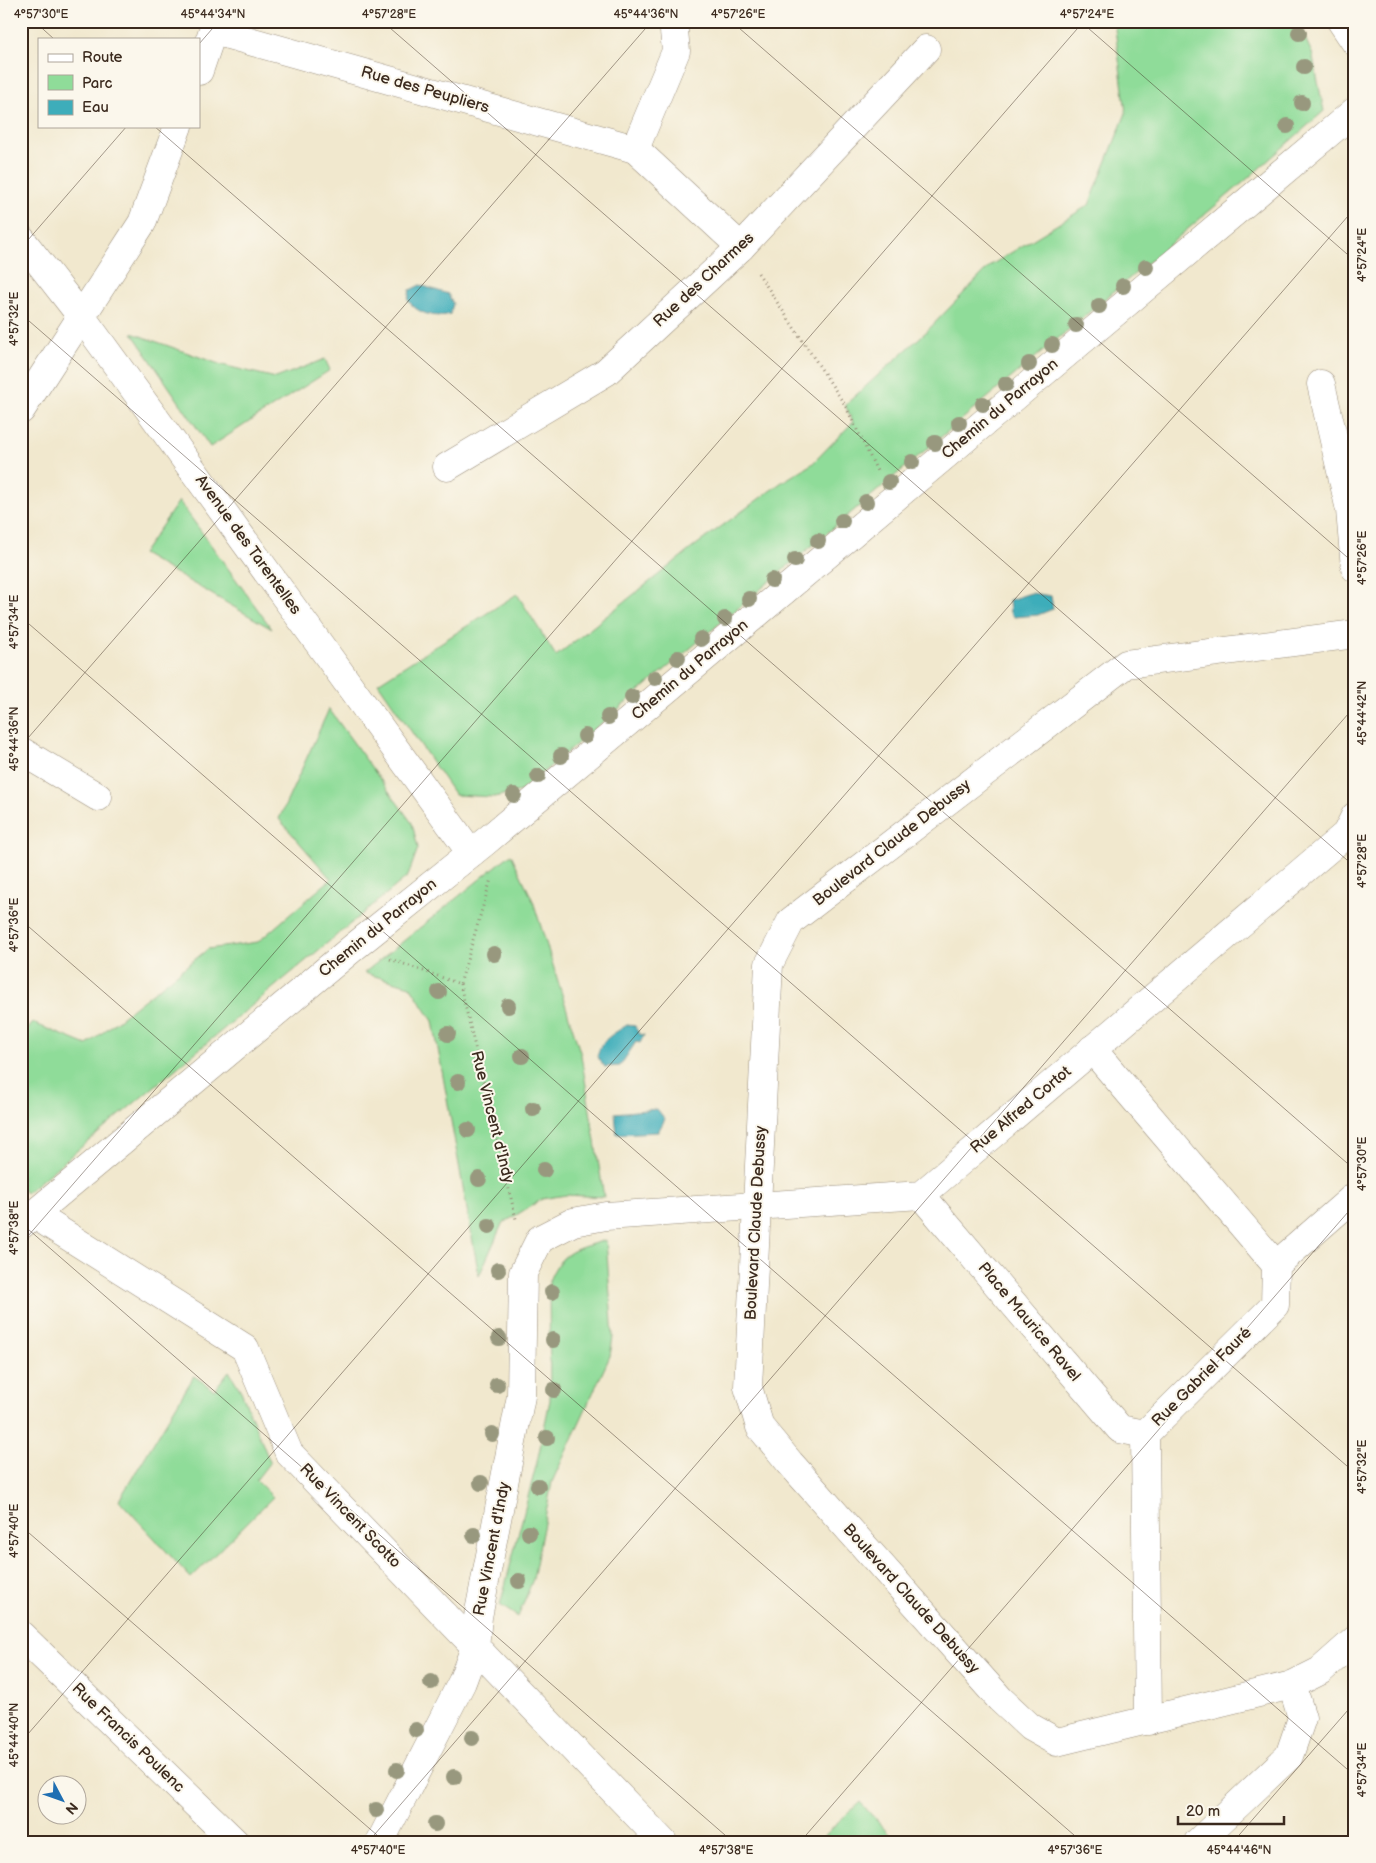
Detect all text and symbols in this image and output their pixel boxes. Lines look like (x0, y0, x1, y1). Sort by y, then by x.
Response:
text: 4°57'30"E (14, 7, 68, 22)
text: 45°44'34"N (180, 7, 246, 22)
text: 4°57'28"E (362, 7, 416, 22)
text: 45°44'36"N (613, 7, 679, 22)
text: 4°57'26"E (711, 7, 765, 22)
text: 4°57'24"E (1060, 7, 1114, 22)
legend (38, 38, 200, 128)
text: Route (82, 48, 123, 67)
street label: Rue des Peupliers (359, 63, 491, 117)
text: Parc (82, 74, 112, 93)
text: Eau (82, 98, 109, 117)
street label: Rue des Charmes (650, 228, 758, 332)
text: 4°57'24"E (1355, 228, 1370, 282)
text: 4°57'32"E (7, 292, 22, 346)
street label: Chemin du Parrayon (938, 355, 1062, 463)
street label: Avenue des Tarentelles (191, 472, 305, 619)
text: 4°57'26"E (1355, 531, 1370, 585)
text: 4°57'34"E (7, 594, 22, 649)
street label: Chemin du Parrayon (628, 616, 752, 724)
text: 45°44'42"N (1355, 681, 1370, 745)
text: 45°44'36"N (7, 706, 22, 772)
street label: Boulevard Claude Debussy (809, 775, 975, 910)
text: 4°57'28"E (1355, 834, 1370, 888)
street label: Chemin du Parrayon (315, 875, 441, 981)
text: 4°57'36"E (7, 897, 22, 952)
street label: Rue Vincent d'Indy (466, 1049, 518, 1186)
street label: Rue Alfred Cortot (967, 1062, 1075, 1158)
street label: Boulevard Claude Debussy (741, 1124, 771, 1321)
text: 4°57'30"E (1355, 1137, 1370, 1191)
text: 4°57'38"E (7, 1201, 22, 1255)
street label: Place Maurice Ravel (974, 1259, 1084, 1385)
street label: Rue Gabriel Fauré (1148, 1323, 1256, 1431)
text: 4°57'32"E (1355, 1440, 1370, 1494)
street label: Rue Vincent Scotto (295, 1460, 405, 1572)
street label: Rue Vincent d'Indy (470, 1480, 514, 1617)
text: 4°57'40"E (7, 1504, 22, 1558)
street label: Boulevard Claude Debussy (839, 1520, 984, 1678)
street label: Rue Francis Poulenc (68, 1679, 188, 1797)
text: 45°44'40"N (7, 1703, 22, 1767)
text: 4°57'34"E (1355, 1742, 1370, 1797)
north arrow (38, 1776, 88, 1826)
scale bar (1178, 1793, 1285, 1825)
text: N (62, 1799, 81, 1818)
text: 20 m (1186, 1802, 1220, 1821)
text: 4°57'40"E (351, 1843, 405, 1858)
text: 4°57'38"E (699, 1843, 753, 1858)
text: 4°57'36"E (1048, 1843, 1103, 1858)
text: 45°44'46"N (1206, 1843, 1272, 1858)

